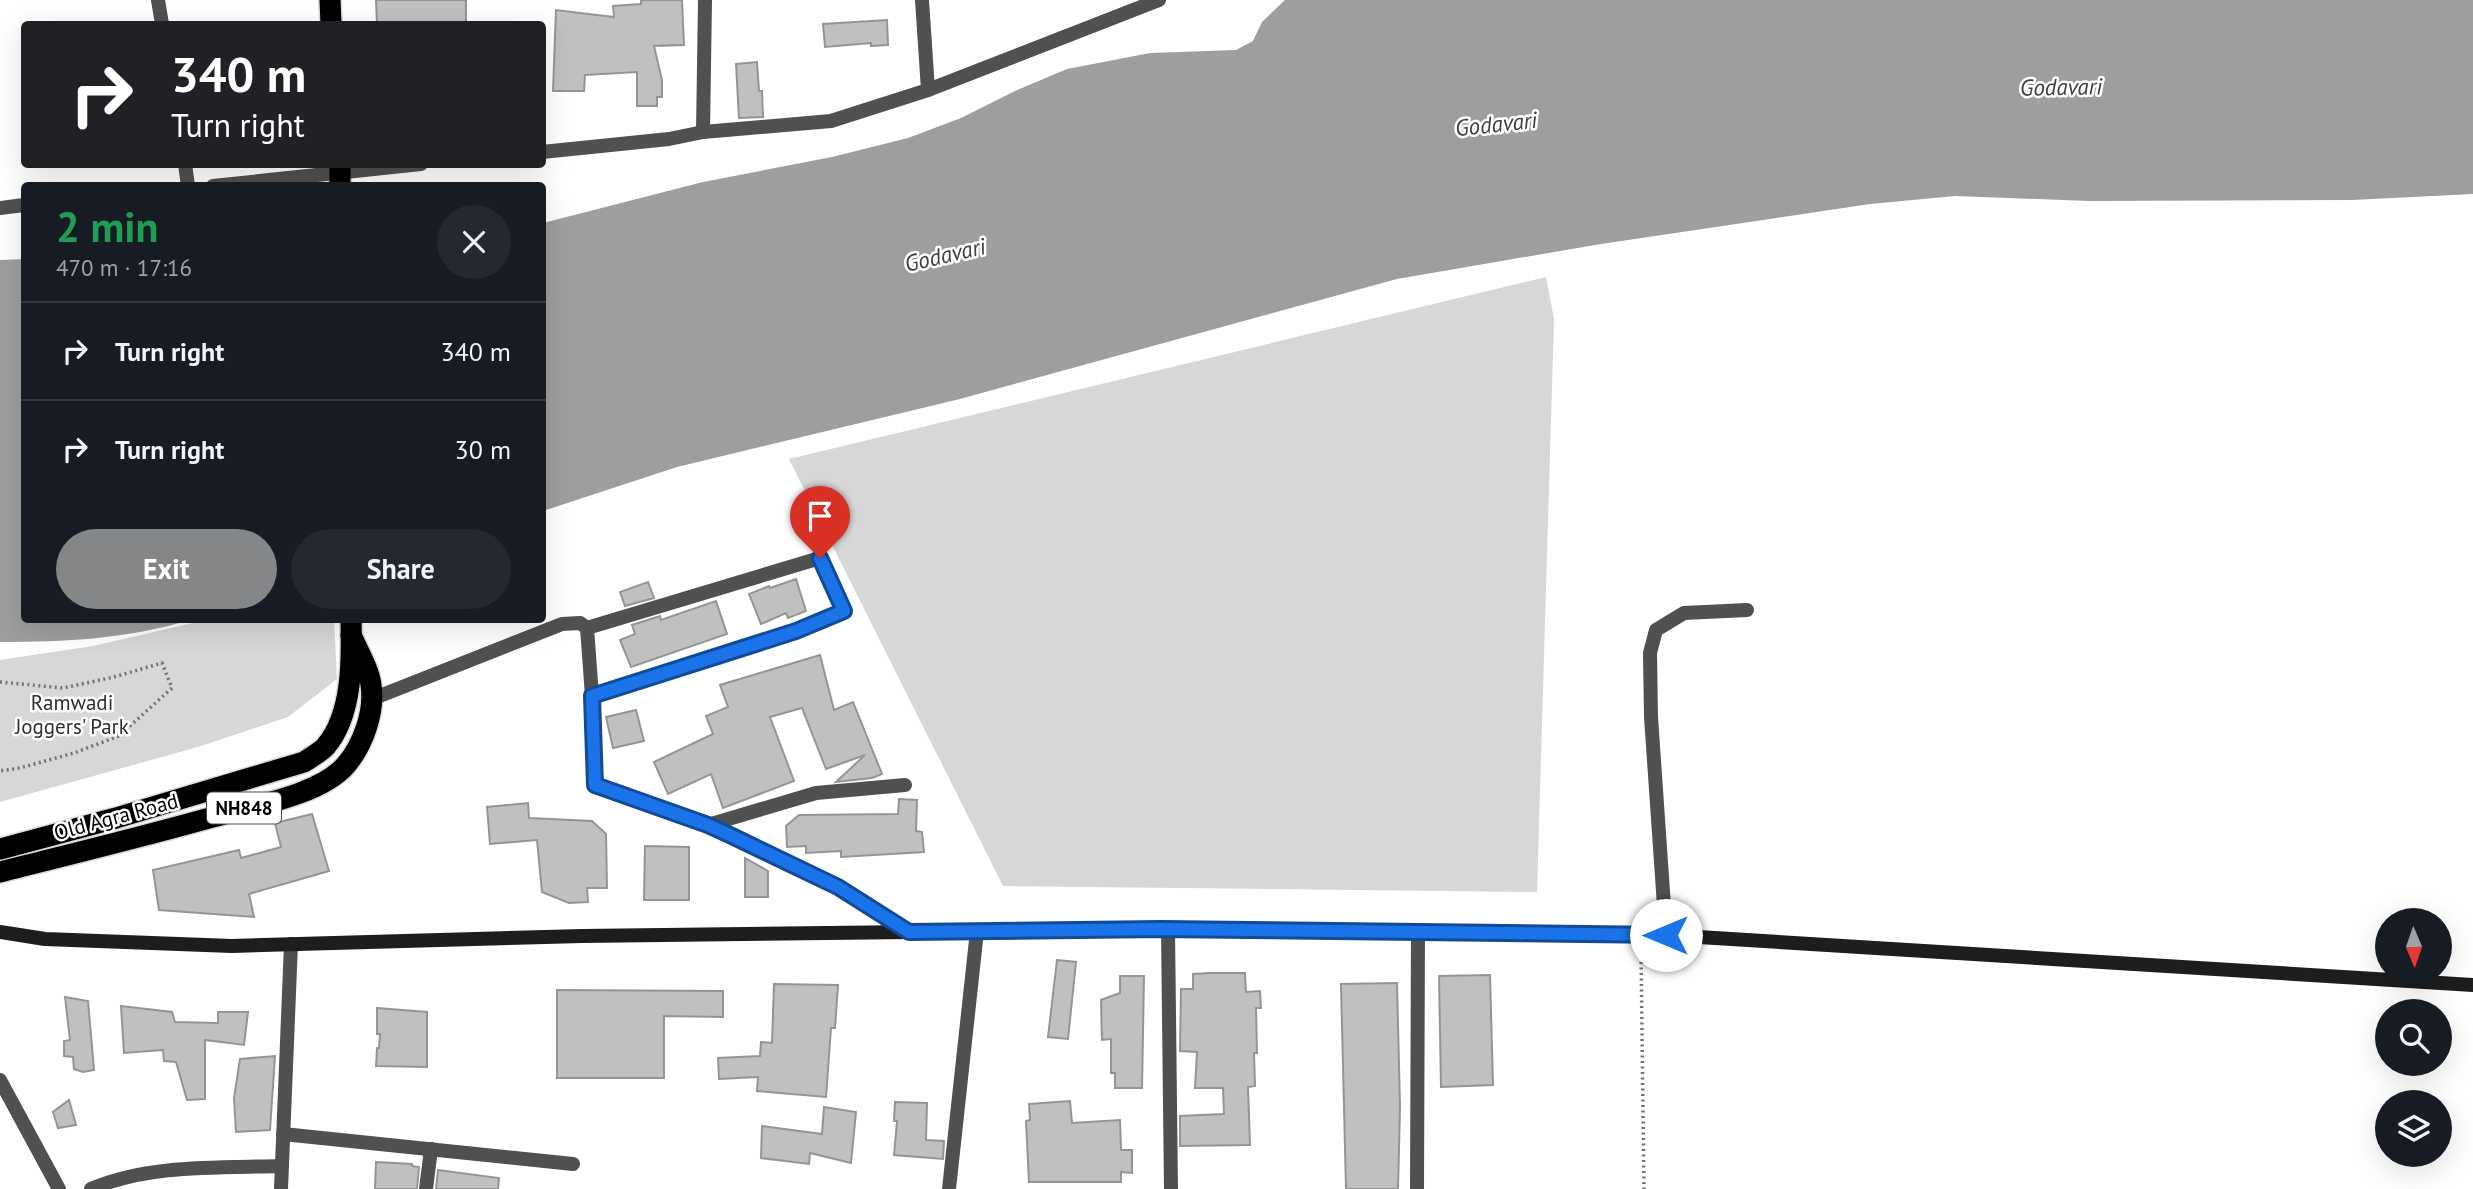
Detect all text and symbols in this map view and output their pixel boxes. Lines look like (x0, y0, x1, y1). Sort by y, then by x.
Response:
text: 340 m (171, 42, 306, 106)
icon: right (56, 49, 147, 140)
water label: Godavari (2020, 71, 2103, 102)
text: Turn right (171, 104, 305, 146)
water label: Godavari (1453, 105, 1539, 142)
text: 2 min (56, 199, 158, 254)
button: close (437, 205, 511, 279)
water label: Godavari (902, 231, 989, 278)
text: 470 m · 17:16 (56, 253, 192, 282)
icon: right (56, 332, 94, 370)
text: Turn right (115, 335, 224, 368)
text: 340 m (440, 335, 511, 368)
icon: right (56, 430, 94, 468)
text: Turn right (115, 433, 224, 466)
text: 30 m (455, 433, 511, 466)
pin (790, 486, 850, 558)
icon: arrive (801, 497, 839, 535)
button: Exit (56, 529, 277, 609)
button: Share (291, 529, 511, 609)
park label: Ramwadi Joggers' Park (14, 689, 129, 740)
street label: Old Agra Road (51, 787, 181, 846)
road number: NH848 (207, 792, 281, 824)
position arrow (1629, 898, 1703, 972)
north arrow (2375, 908, 2452, 985)
map controls (2375, 908, 2452, 1167)
button: search (2375, 999, 2452, 1076)
button: layers (2375, 1090, 2452, 1167)

